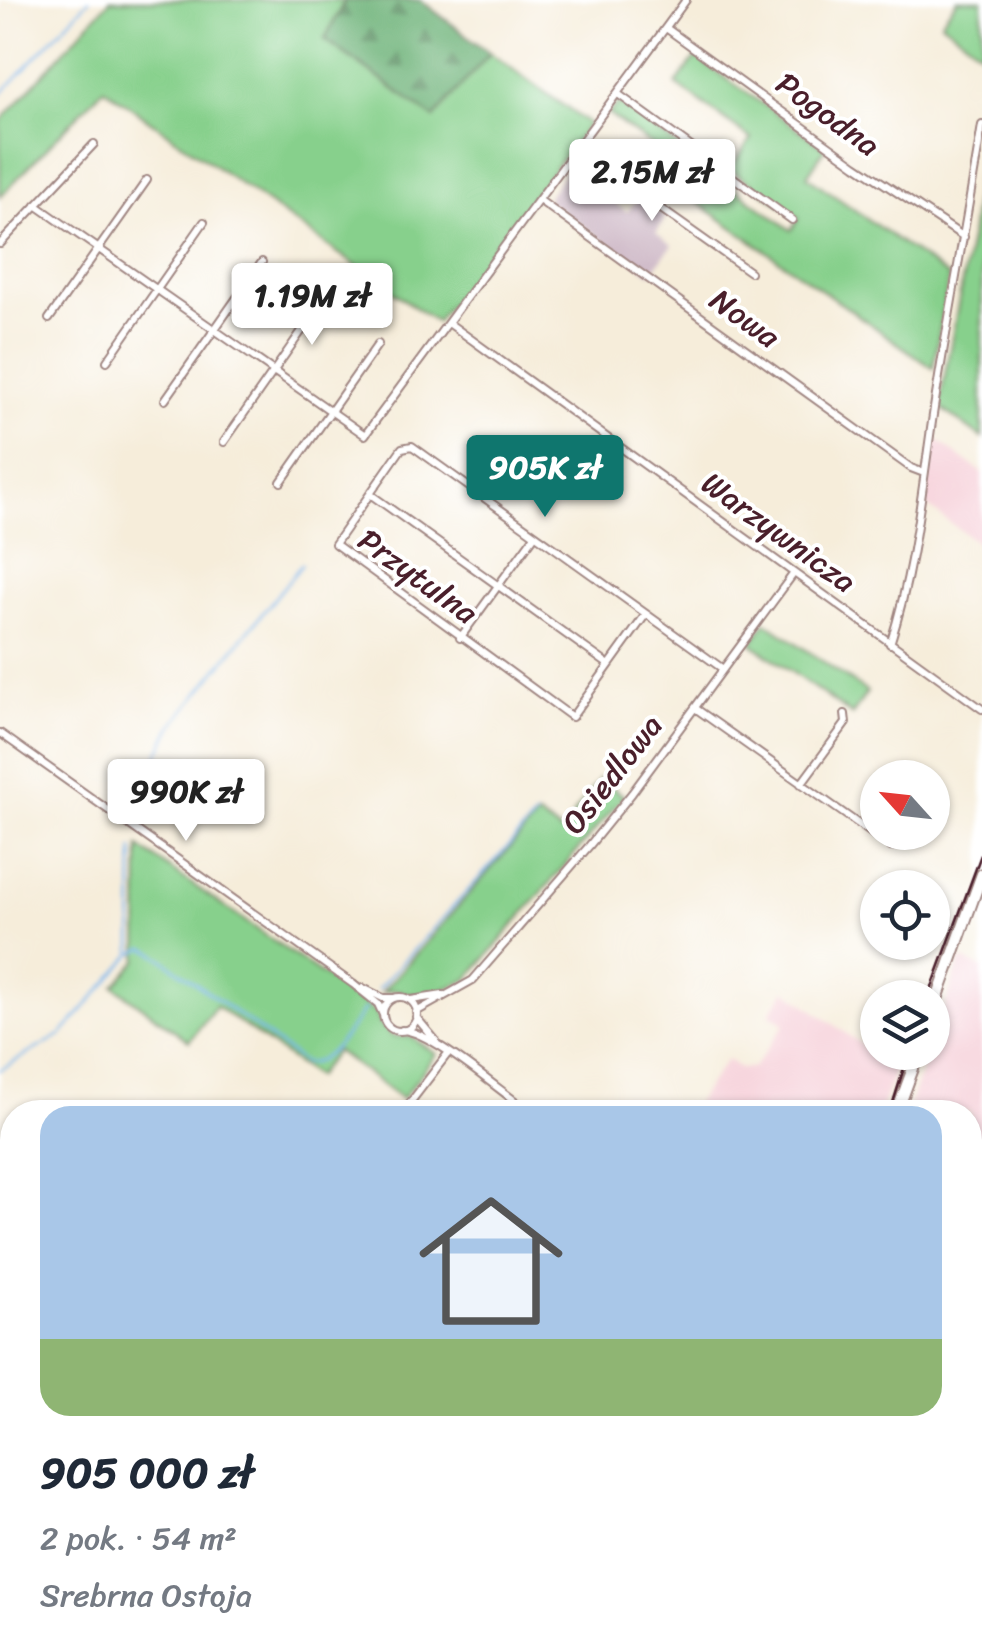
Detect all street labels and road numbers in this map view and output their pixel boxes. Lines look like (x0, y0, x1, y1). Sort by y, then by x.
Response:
street label: Pogodna (763, 57, 892, 172)
street label: Nowa (697, 273, 793, 365)
street label: Warzywnicza (689, 456, 869, 609)
street label: Przytulna (345, 513, 491, 641)
street label: Osiedlowa (547, 701, 678, 847)

